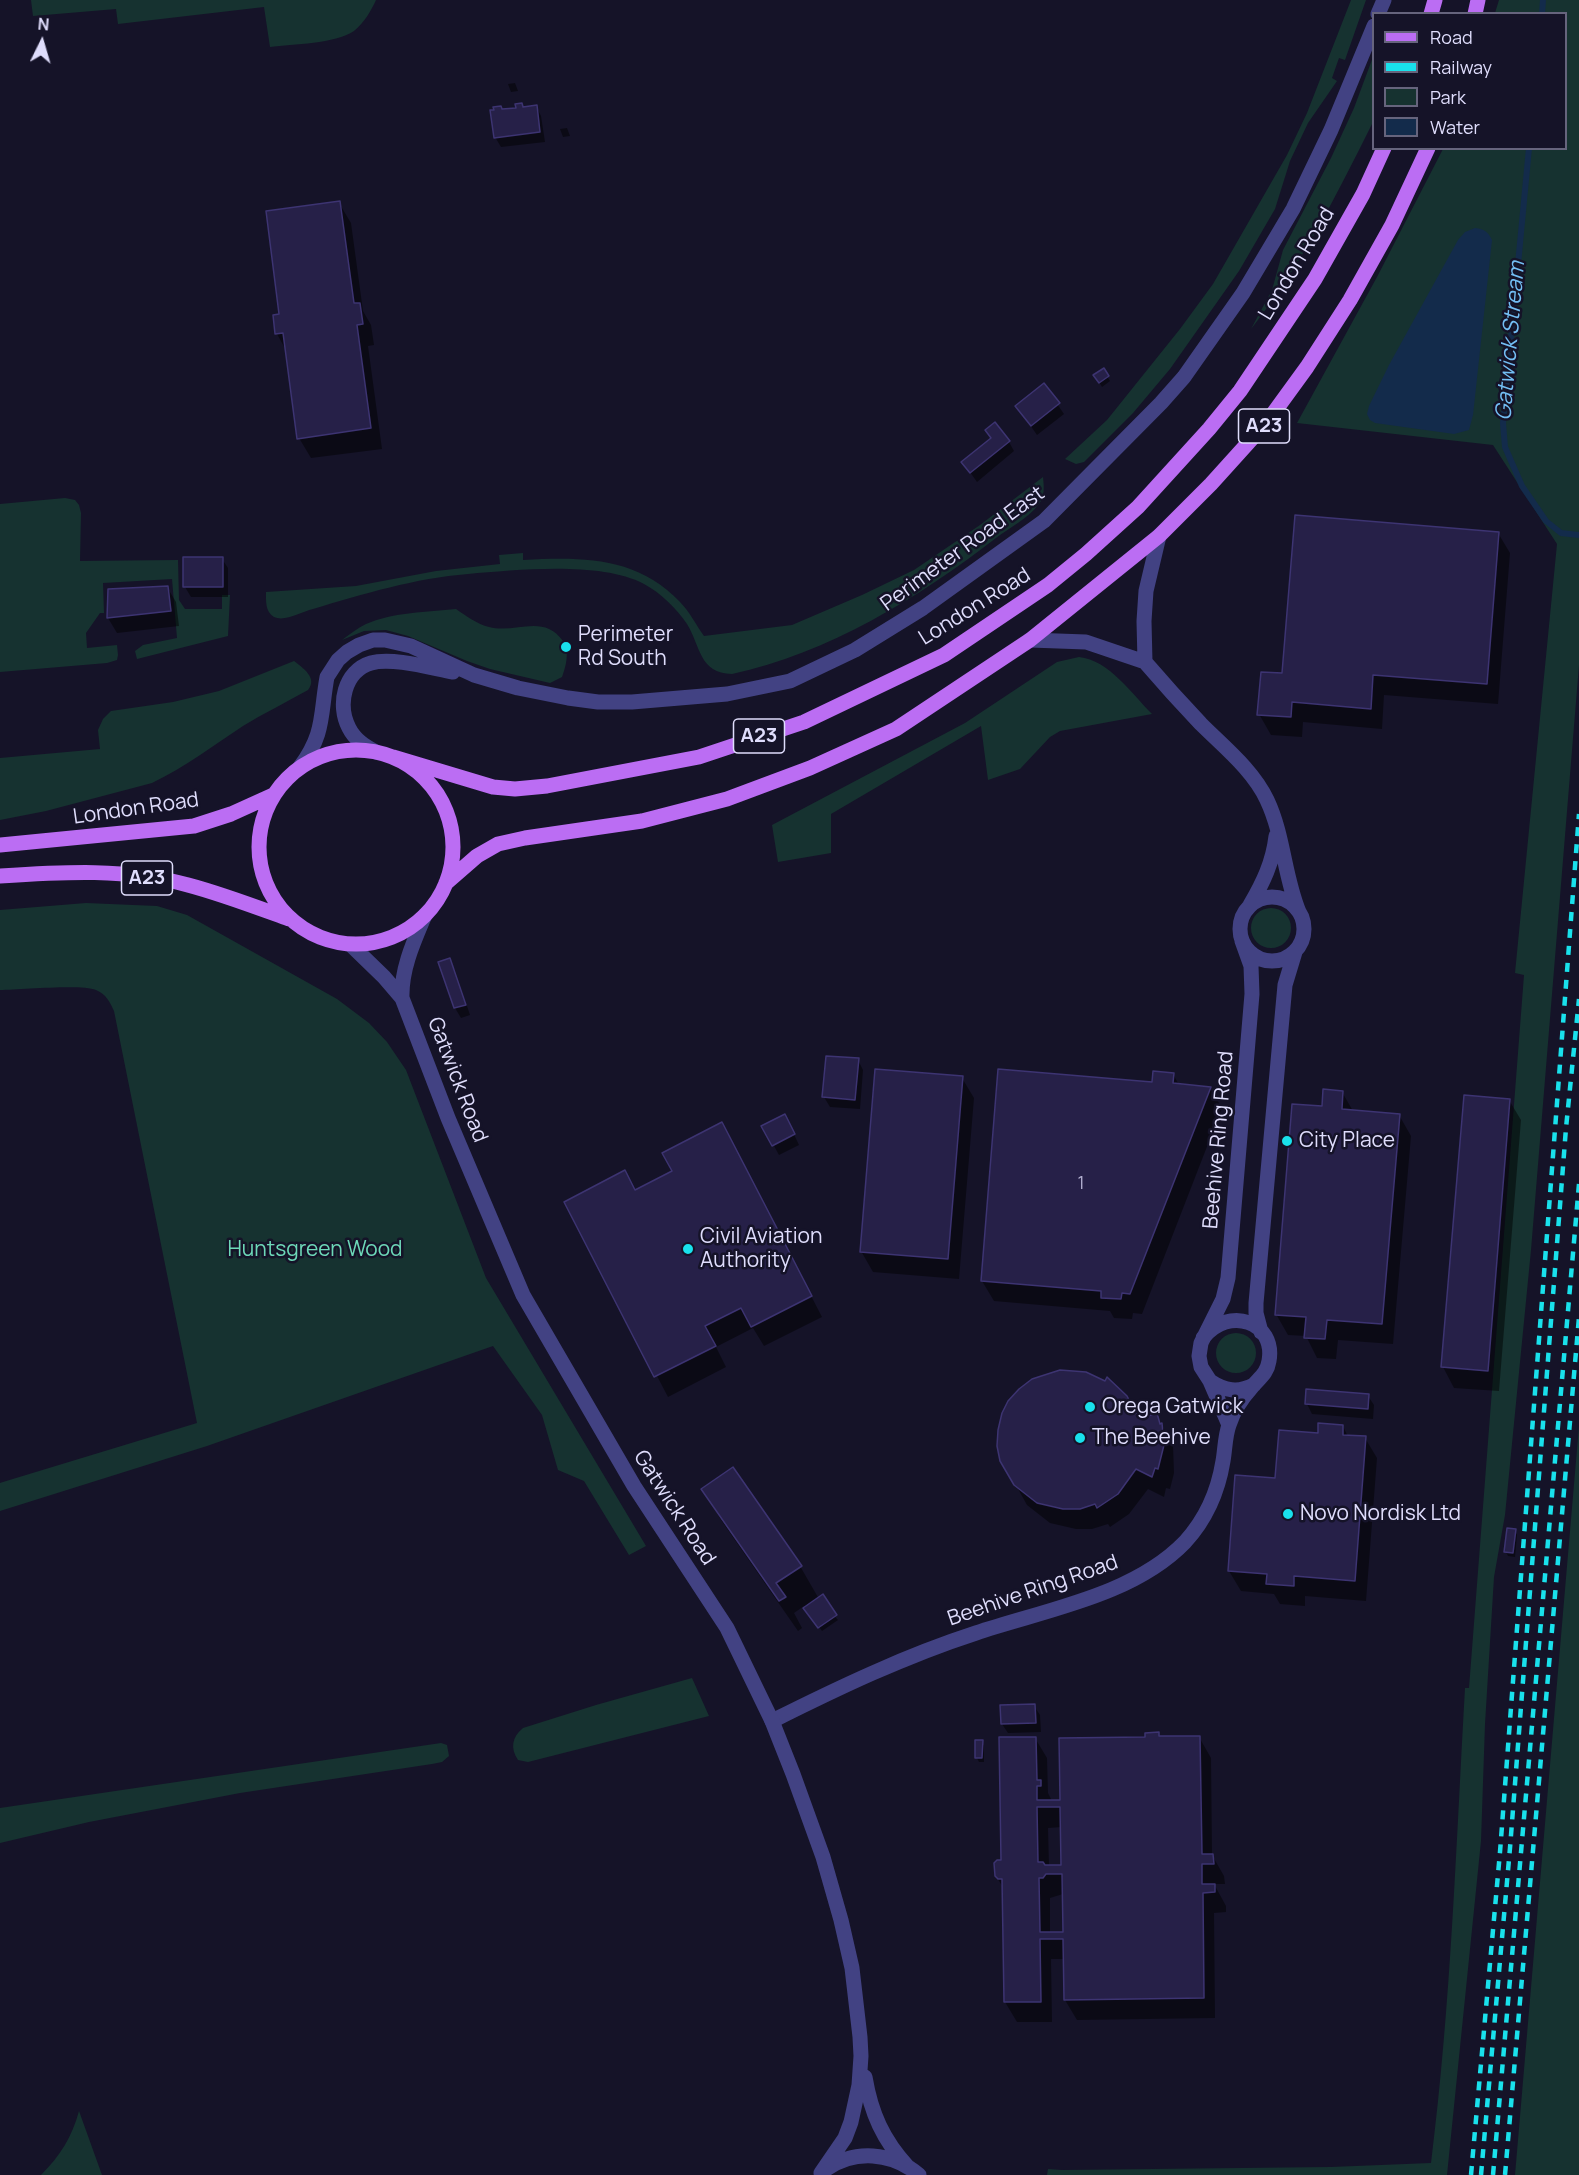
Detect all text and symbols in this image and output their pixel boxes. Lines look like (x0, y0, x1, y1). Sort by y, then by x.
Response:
north arrow (12, 12, 72, 72)
legend (1372, 12, 1567, 150)
text: N (37, 13, 50, 36)
text: Road (1430, 25, 1473, 49)
text: Railway (1430, 55, 1492, 79)
text: Park (1430, 85, 1466, 109)
text: Water (1430, 115, 1480, 139)
street label: London Road (1254, 203, 1340, 325)
water label: Gatwick Stream (1491, 260, 1531, 422)
road number: A23 (1238, 409, 1290, 443)
street label: Perimeter Road East (876, 481, 1050, 617)
street label: London Road (915, 563, 1035, 651)
place label: Perimeter Rd South (578, 622, 673, 672)
marker: Perimeter Rd South (559, 640, 573, 654)
road number: A23 (734, 719, 784, 753)
street label: London Road (71, 788, 201, 830)
road number: A23 (122, 861, 172, 895)
street label: Gatwick Road (422, 1014, 492, 1146)
street label: Beehive Ring Road (1199, 1050, 1239, 1230)
place label: City Place (1299, 1128, 1395, 1154)
marker: City Place (1280, 1134, 1294, 1148)
house number: 1 (1077, 1173, 1085, 1195)
place label: Civil Aviation Authority (700, 1224, 823, 1274)
park label: Huntsgreen Wood (227, 1237, 403, 1263)
marker: Civil Aviation Authority (681, 1242, 695, 1256)
place label: Orega Gatwick (1102, 1394, 1243, 1420)
marker: Orega Gatwick (1083, 1400, 1097, 1414)
place label: The Beehive (1092, 1425, 1211, 1451)
marker: The Beehive (1073, 1431, 1087, 1445)
street label: Gatwick Road (628, 1446, 720, 1570)
place label: Novo Nordisk Ltd (1300, 1501, 1461, 1527)
marker: Novo Nordisk Ltd (1281, 1507, 1295, 1521)
street label: Beehive Ring Road (944, 1550, 1122, 1632)

